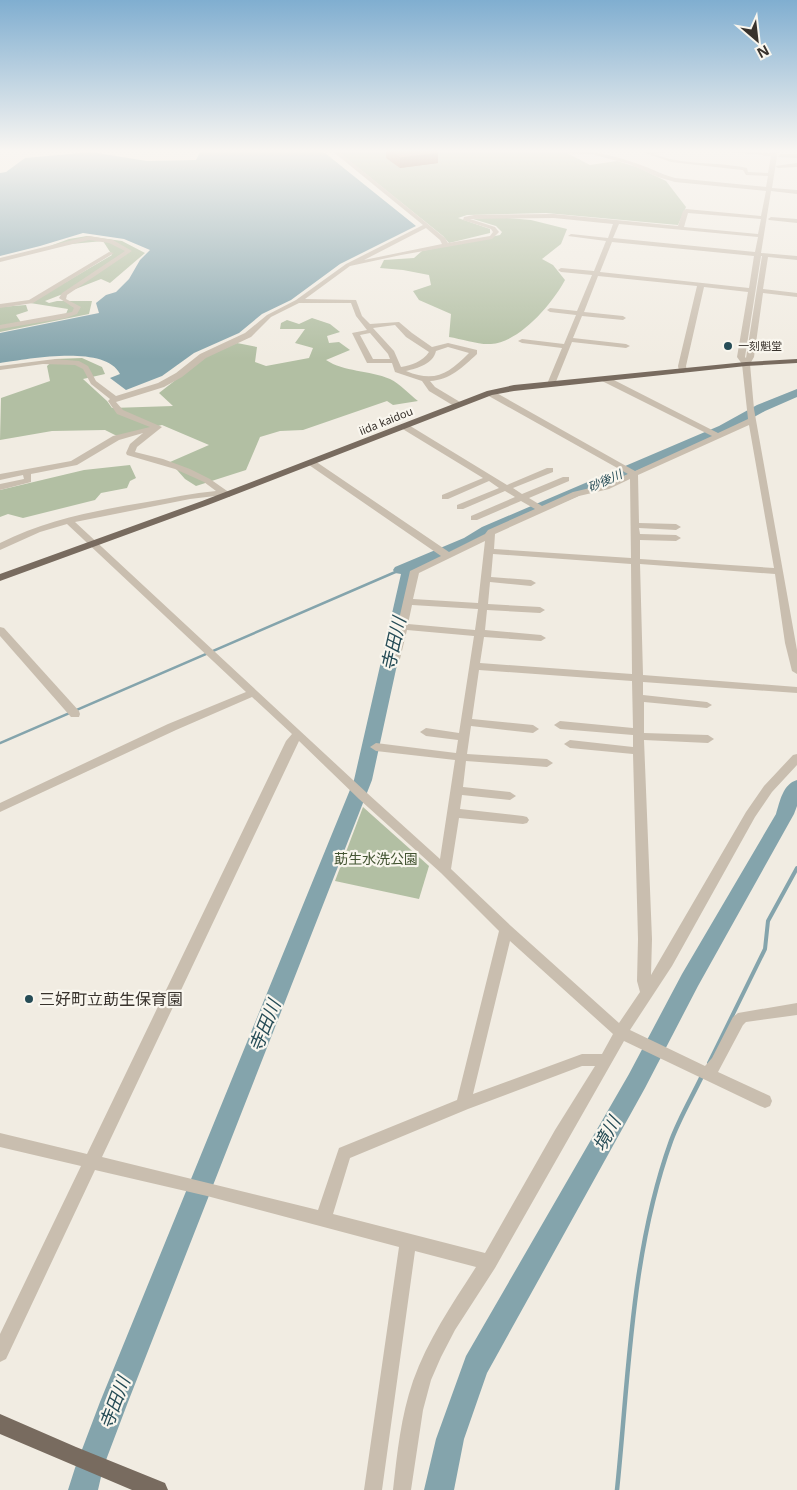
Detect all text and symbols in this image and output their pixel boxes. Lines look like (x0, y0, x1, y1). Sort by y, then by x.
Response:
north arrow (732, 15, 782, 65)
text: N (754, 41, 773, 63)
place label: 一刻魁堂 (738, 338, 782, 353)
marker: 一刻魁堂 (722, 340, 734, 352)
street label: iida kaidou (357, 403, 415, 438)
water label: 砂後川 (585, 465, 627, 496)
water label: 寺田川 (375, 613, 411, 673)
park label: 莇生水洗公園 (334, 849, 418, 868)
place label: 三好町立莇生保育園 (39, 988, 183, 1010)
marker: 三好町立莇生保育園 (23, 993, 35, 1005)
water label: 寺田川 (243, 994, 286, 1055)
water label: 境川 (587, 1110, 626, 1155)
water label: 寺田川 (93, 1371, 136, 1432)

